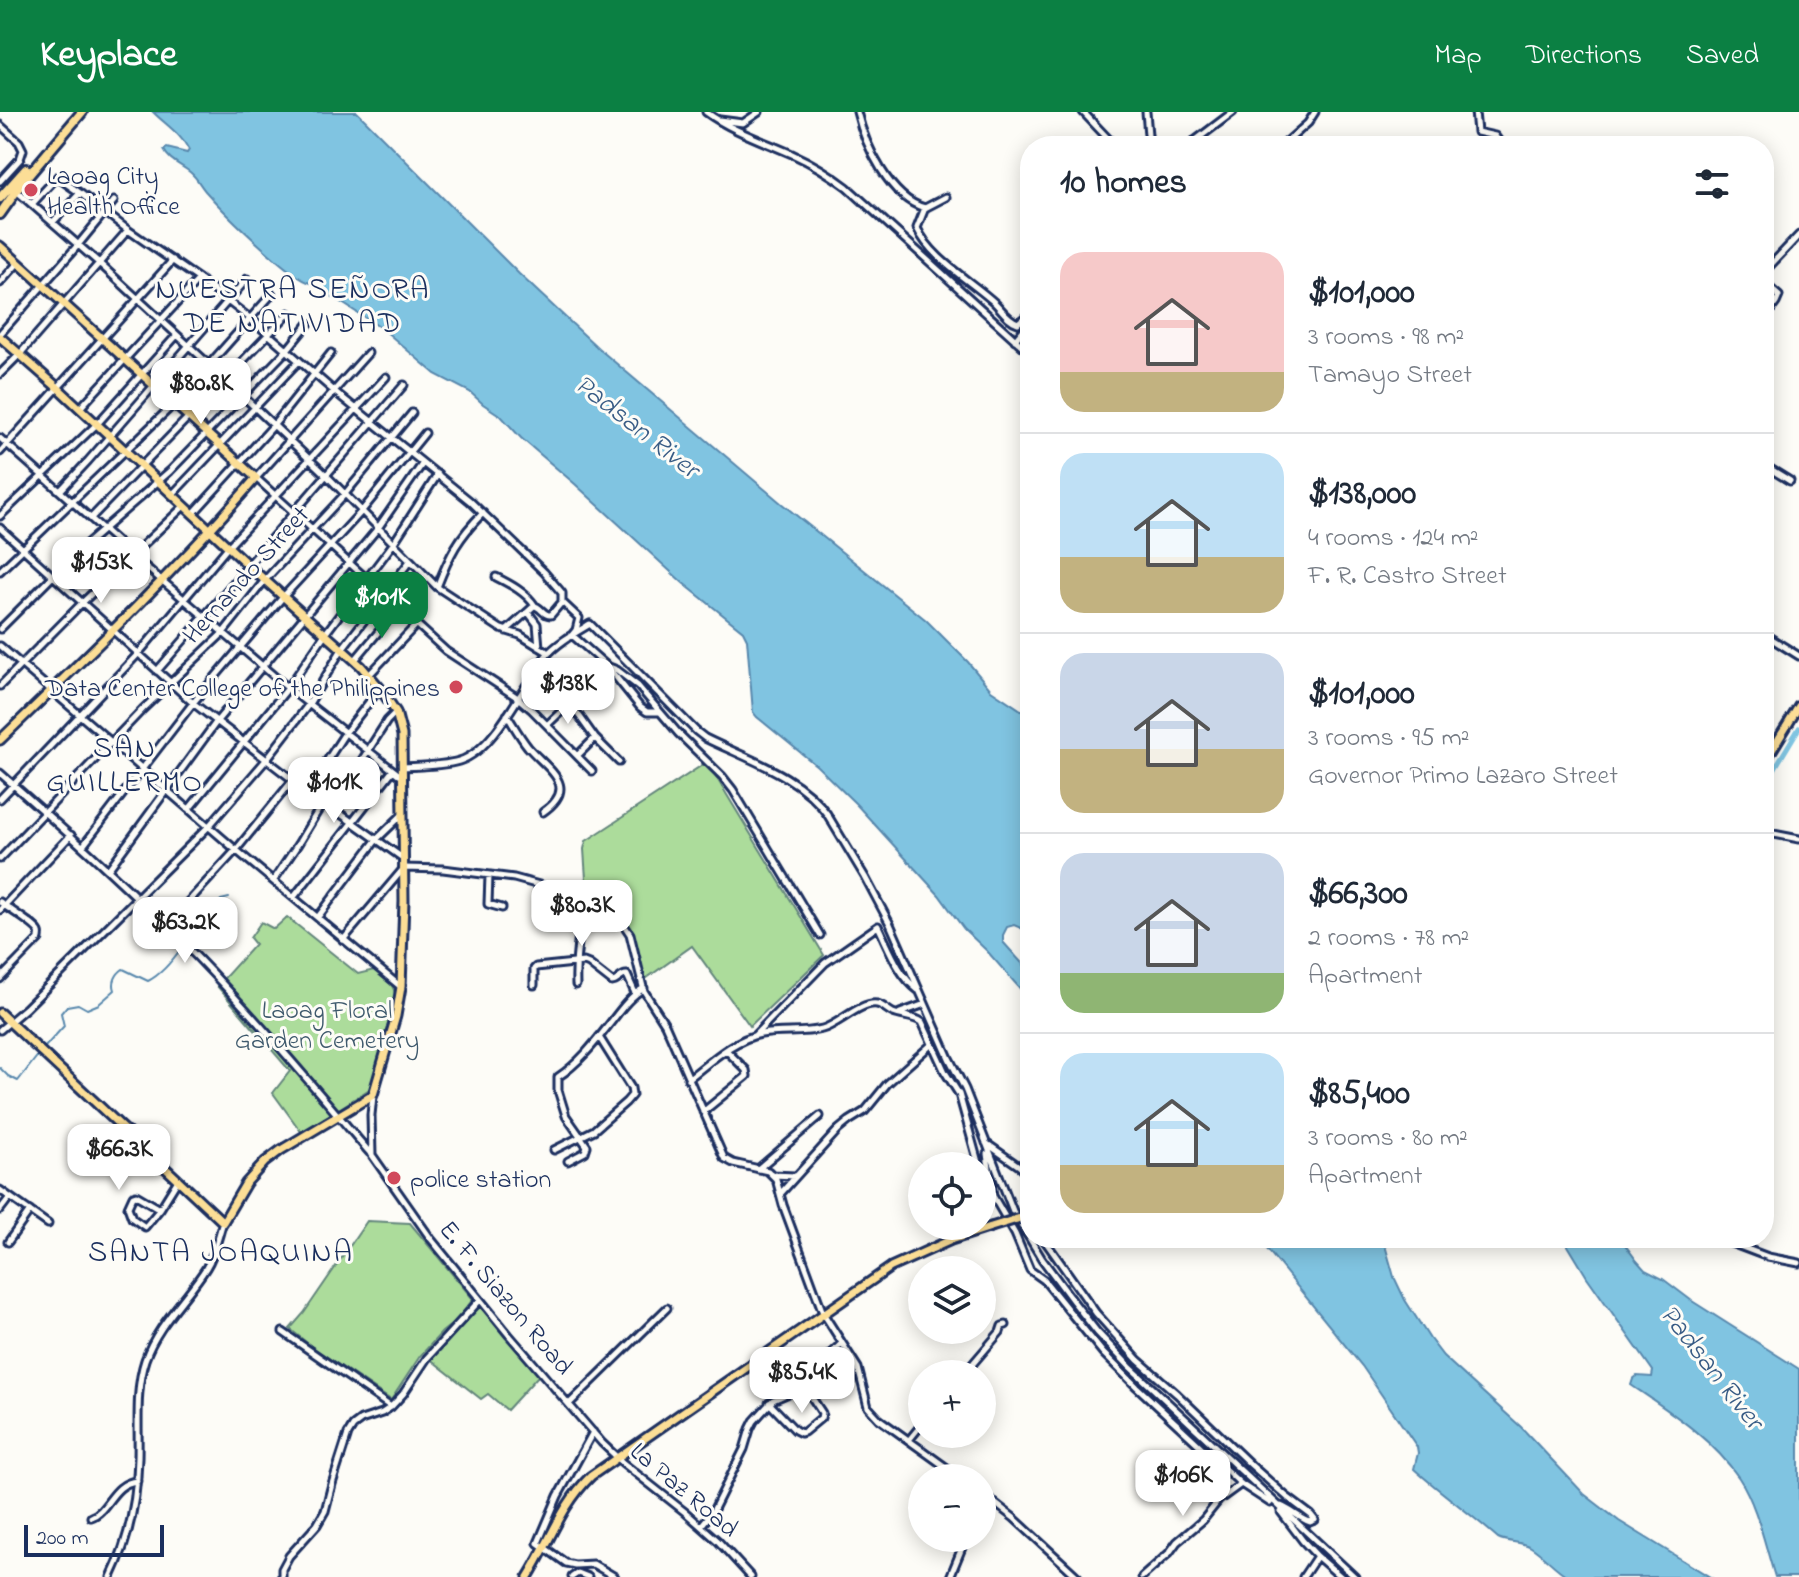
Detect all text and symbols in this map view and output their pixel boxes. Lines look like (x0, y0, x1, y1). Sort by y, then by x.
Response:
text: Keyplace (40, 28, 177, 84)
text: Map (1434, 36, 1482, 77)
text: Directions (1526, 36, 1642, 77)
text: Saved (1686, 36, 1759, 77)
place label: Laoag City Health Office (47, 159, 180, 227)
text: 10 homes (1060, 159, 1187, 209)
icon: filters (1690, 162, 1734, 206)
marker: Laoag City Health Office (22, 181, 40, 199)
district label: NUESTRA SEÑORA DE NATIVIDAD (155, 269, 431, 347)
text: $101,000 (1308, 269, 1415, 319)
icon: home (1124, 284, 1220, 380)
text: 3 rooms · 98 m² (1308, 319, 1464, 357)
text: Tamayo Street (1308, 357, 1472, 395)
pin: $80.8K (136, 358, 266, 426)
text: $80.8K (169, 365, 233, 403)
water label: Padsan River (565, 366, 710, 492)
text: $138,000 (1308, 470, 1416, 520)
icon: home (1124, 485, 1220, 581)
street label: Hernando Street (175, 498, 320, 654)
text: 4 rooms · 124 m² (1308, 520, 1479, 558)
pin: $153K (45, 537, 157, 605)
text: $153K (70, 544, 132, 582)
text: F. R. Castro Street (1308, 558, 1507, 596)
pin: $101K (326, 572, 438, 640)
text: $101K (354, 579, 410, 617)
pin: $138K (512, 658, 624, 726)
text: $138K (539, 665, 597, 703)
text: $101,000 (1308, 670, 1415, 720)
place label: Data Center College of the Philippines (44, 671, 440, 709)
marker: Data Center College of the Philippines (447, 678, 465, 696)
icon: home (1124, 685, 1220, 781)
text: 3 rooms · 95 m² (1308, 720, 1469, 758)
district label: SAN GUILLERMO (46, 728, 204, 806)
pin: $101K (278, 757, 390, 825)
text: Governor Primo Lazaro Street (1308, 758, 1618, 796)
text: $101K (306, 764, 362, 802)
text: $66,300 (1308, 870, 1408, 920)
pin: $80.3K (517, 880, 647, 948)
icon: home (1124, 885, 1220, 981)
text: $80.3K (549, 887, 615, 925)
pin: $63.2K (120, 897, 250, 965)
text: $63.2K (151, 904, 219, 942)
text: 2 rooms · 78 m² (1308, 920, 1469, 958)
text: Apartment (1308, 958, 1422, 996)
park label: Laoag Floral Garden Cemetery (235, 993, 419, 1061)
text: $85,400 (1308, 1070, 1410, 1120)
icon: home (1124, 1085, 1220, 1181)
text: 3 rooms · 80 m² (1308, 1120, 1468, 1158)
pin: $66.3K (54, 1124, 184, 1192)
text: $66.3K (85, 1131, 153, 1169)
map controls (908, 1152, 996, 1552)
button: locate (908, 1152, 996, 1240)
text: Apartment (1308, 1158, 1422, 1196)
place label: police station (410, 1162, 551, 1200)
marker: police station (385, 1169, 403, 1187)
street label: E. F. Siazon Road (428, 1213, 581, 1385)
district label: SANTA JOAQUINA (88, 1232, 354, 1276)
button: layers (908, 1256, 996, 1344)
water label: Padsan River (1648, 1297, 1774, 1442)
pin: $85.4K (737, 1347, 867, 1415)
text: $85.4K (768, 1354, 836, 1392)
button: + (908, 1360, 996, 1448)
street label: La Paz Road (620, 1434, 746, 1548)
pin: $106K (1127, 1450, 1239, 1518)
text: $106K (1153, 1457, 1213, 1495)
button: − (908, 1464, 996, 1552)
scale bar (24, 1521, 164, 1557)
text: 200 m (36, 1523, 89, 1555)

